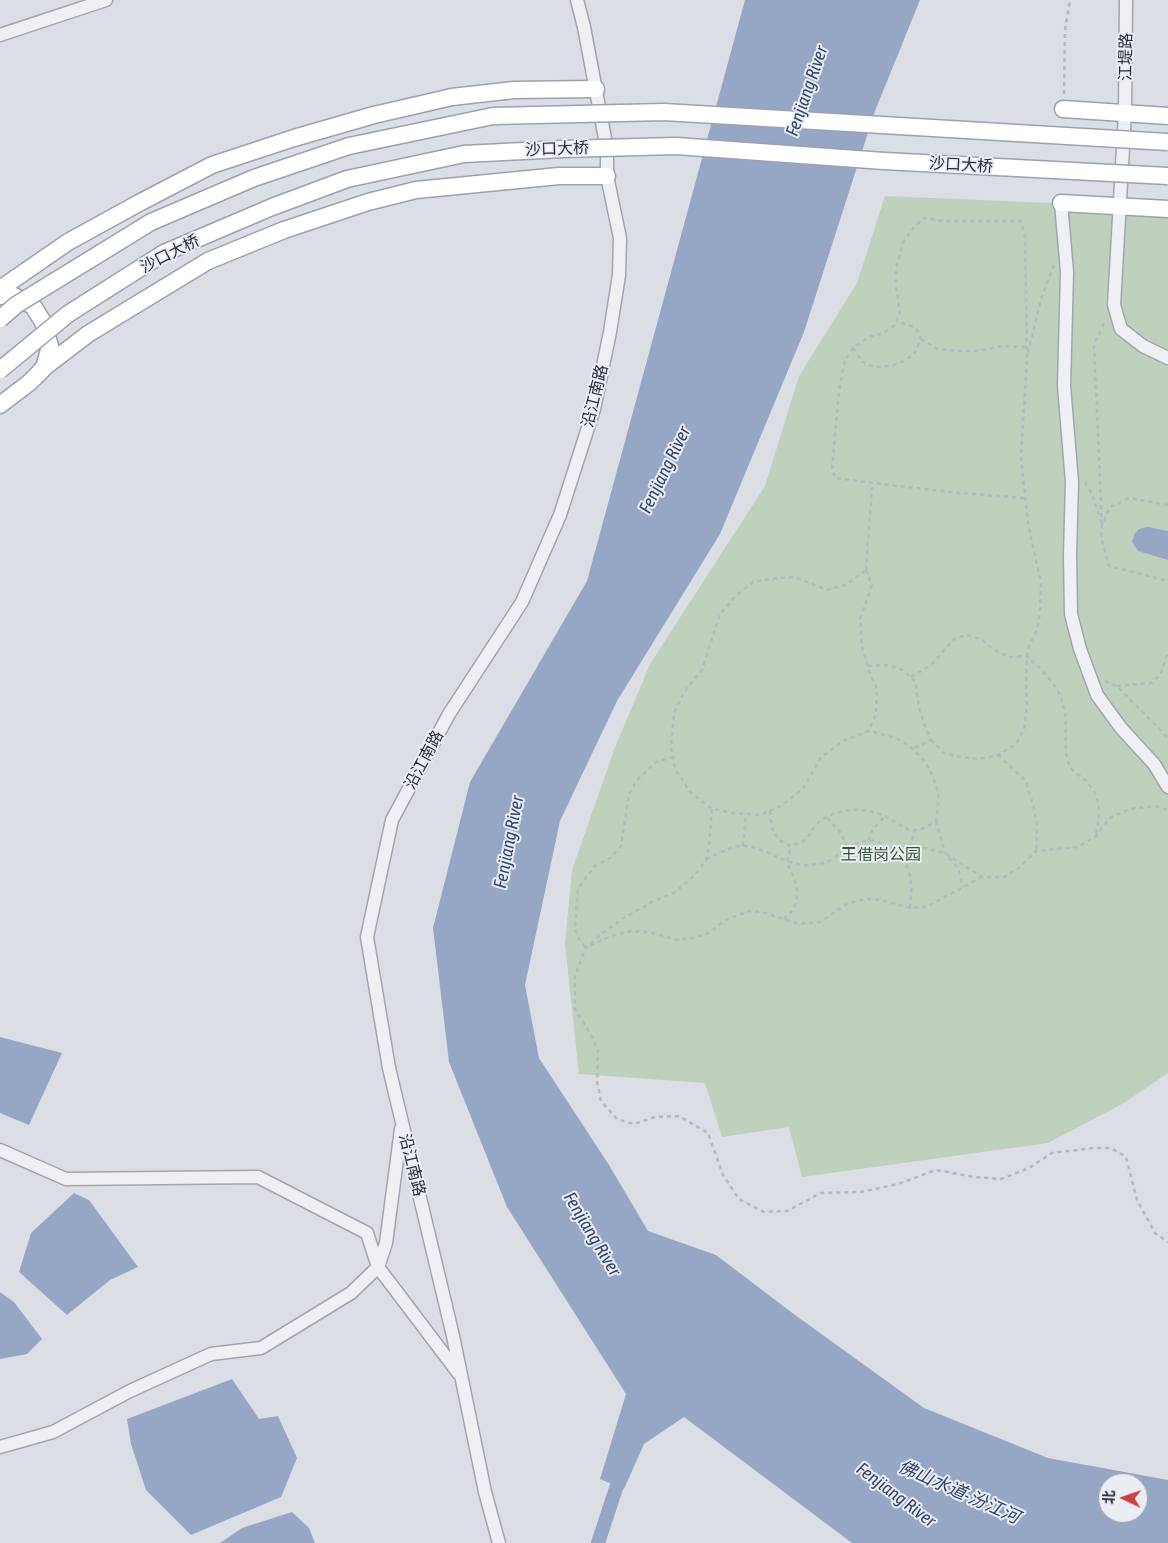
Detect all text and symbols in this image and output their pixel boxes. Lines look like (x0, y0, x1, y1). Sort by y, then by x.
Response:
street label: 江堤路 (1116, 33, 1136, 81)
water label: Fenjiang River (781, 43, 833, 139)
street label: 沙口大桥 (525, 138, 589, 160)
street label: 沙口大桥 (929, 154, 993, 176)
street label: 沙口大桥 (137, 231, 203, 277)
street label: 沿江南路 (578, 363, 612, 429)
water label: Fenjiang River (635, 423, 695, 517)
street label: 沿江南路 (401, 727, 447, 793)
water label: Fenjiang River (489, 794, 529, 890)
park label: 王借岗公园 (841, 845, 921, 865)
street label: 沿江南路 (395, 1132, 429, 1198)
water label: Fenjiang River (559, 1188, 625, 1280)
water label: 佛山水道-汾江河 (895, 1456, 1023, 1528)
water label: Fenjiang River (852, 1458, 940, 1532)
north arrow (1098, 1473, 1148, 1523)
text: 北 (1101, 1490, 1117, 1505)

